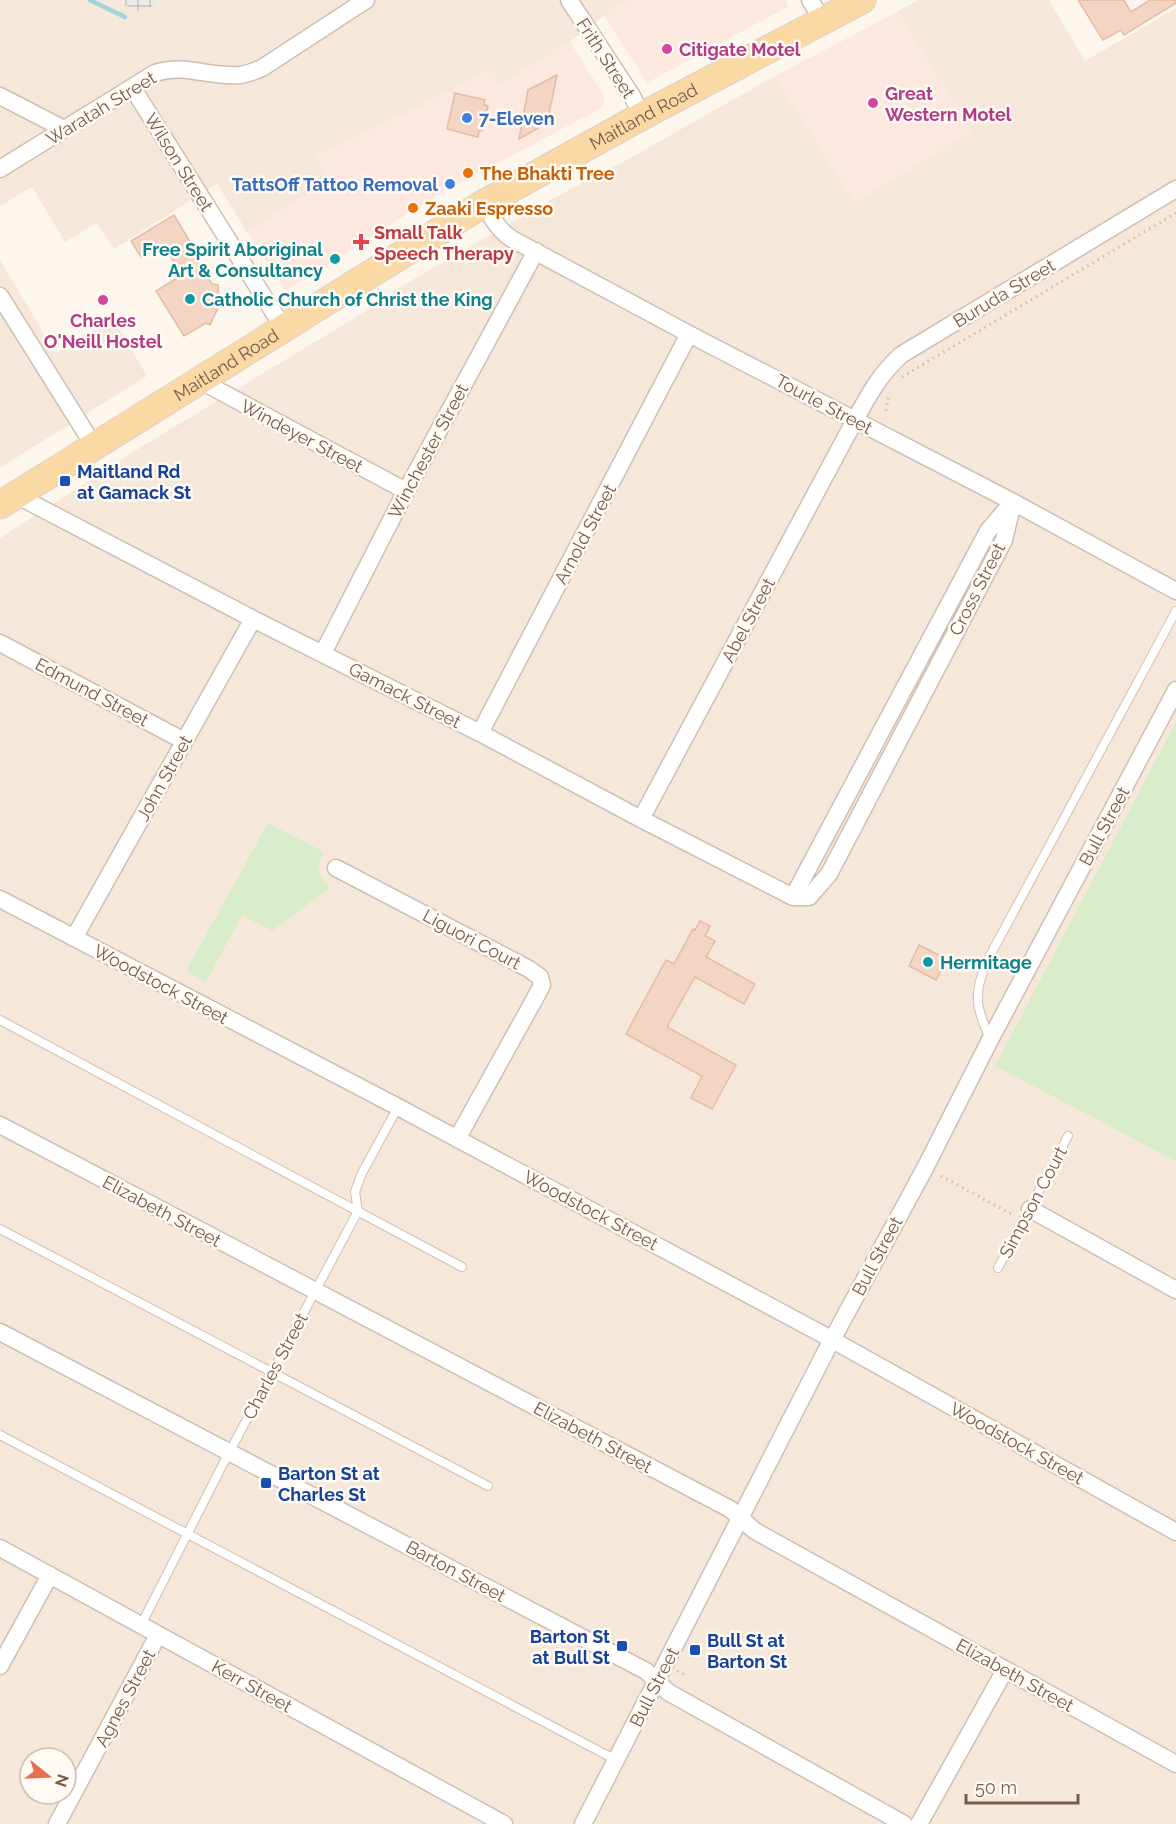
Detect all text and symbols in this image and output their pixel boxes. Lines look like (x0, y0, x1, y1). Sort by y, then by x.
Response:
street label: Frith Street (572, 14, 640, 102)
place label: Citigate Motel (679, 39, 801, 60)
marker: Citigate Motel (660, 42, 674, 56)
street label: Waratah Street (42, 67, 160, 149)
street label: Maitland Road (586, 78, 701, 154)
place label: Great Western Motel (885, 83, 1012, 125)
marker: Great Western Motel (866, 96, 880, 110)
place label: 7-Eleven (479, 108, 555, 129)
street label: Wilson Street (140, 109, 218, 215)
marker: 7-Eleven (460, 111, 474, 125)
place label: The Bhakti Tree (480, 163, 615, 184)
marker: The Bhakti Tree (461, 166, 475, 180)
place label: TattsOff Tattoo Removal (232, 174, 438, 195)
marker: TattsOff Tattoo Removal (443, 177, 457, 191)
place label: Zaaki Espresso (425, 198, 553, 219)
marker: Zaaki Espresso (406, 201, 420, 215)
place label: Small Talk Speech Therapy (374, 222, 514, 264)
marker: Small Talk Speech Therapy (352, 233, 370, 251)
place label: Free Spirit Aboriginal Art & Consultancy (142, 239, 323, 281)
marker: Free Spirit Aboriginal Art & Consultancy (328, 252, 342, 266)
street label: Buruda Street (949, 254, 1059, 332)
place label: Catholic Church of Christ the King (202, 289, 493, 310)
marker: Catholic Church of Christ the King (183, 292, 197, 306)
marker: Charles O'Neill Hostel (96, 293, 110, 307)
place label: Charles O'Neill Hostel (44, 310, 162, 352)
street label: Maitland Road (169, 324, 282, 405)
street label: Tourle Street (772, 370, 876, 438)
street label: Winchester Street (384, 380, 472, 522)
street label: Windeyer Street (237, 395, 367, 477)
place label: Maitland Rd at Gamack St (77, 461, 191, 503)
marker: Maitland Rd at Gamack St (58, 474, 72, 488)
street label: Arnold Street (550, 480, 620, 588)
street label: Cross Street (945, 539, 1009, 639)
street label: Abel Street (717, 574, 779, 666)
street label: Edmund Street (32, 653, 152, 731)
street label: Gamack Street (345, 658, 465, 732)
street label: John Street (132, 731, 196, 825)
street label: Bull Street (1074, 783, 1134, 869)
street label: Liguori Court (419, 904, 525, 974)
street label: Woodstock Street (90, 940, 232, 1028)
place label: Hermitage (940, 952, 1032, 973)
marker: Hermitage (921, 955, 935, 969)
street label: Simpson Court (995, 1143, 1071, 1261)
street label: Woodstock Street (520, 1166, 662, 1254)
street label: Elizabeth Street (99, 1171, 225, 1251)
street label: Bull Street (847, 1213, 907, 1299)
street label: Charles Street (238, 1309, 312, 1423)
street label: Elizabeth Street (530, 1397, 656, 1477)
street label: Woodstock Street (947, 1398, 1087, 1488)
place label: Barton St at Charles St (278, 1463, 380, 1505)
marker: Barton St at Charles St (259, 1476, 273, 1490)
street label: Barton Street (403, 1536, 509, 1606)
place label: Barton St at Bull St (530, 1626, 610, 1668)
place label: Bull St at Barton St (707, 1630, 787, 1672)
street label: Elizabeth Street (953, 1634, 1077, 1716)
marker: Barton St at Bull St (615, 1639, 629, 1653)
marker: Bull St at Barton St (688, 1643, 702, 1657)
street label: Bull Street (625, 1644, 683, 1730)
street label: Agnes Street (91, 1646, 159, 1750)
street label: Kerr Street (208, 1655, 296, 1717)
north arrow (18, 1746, 78, 1806)
scale bar (966, 1767, 1078, 1805)
text: N (51, 1772, 73, 1789)
text: 50 m (975, 1777, 1017, 1798)

